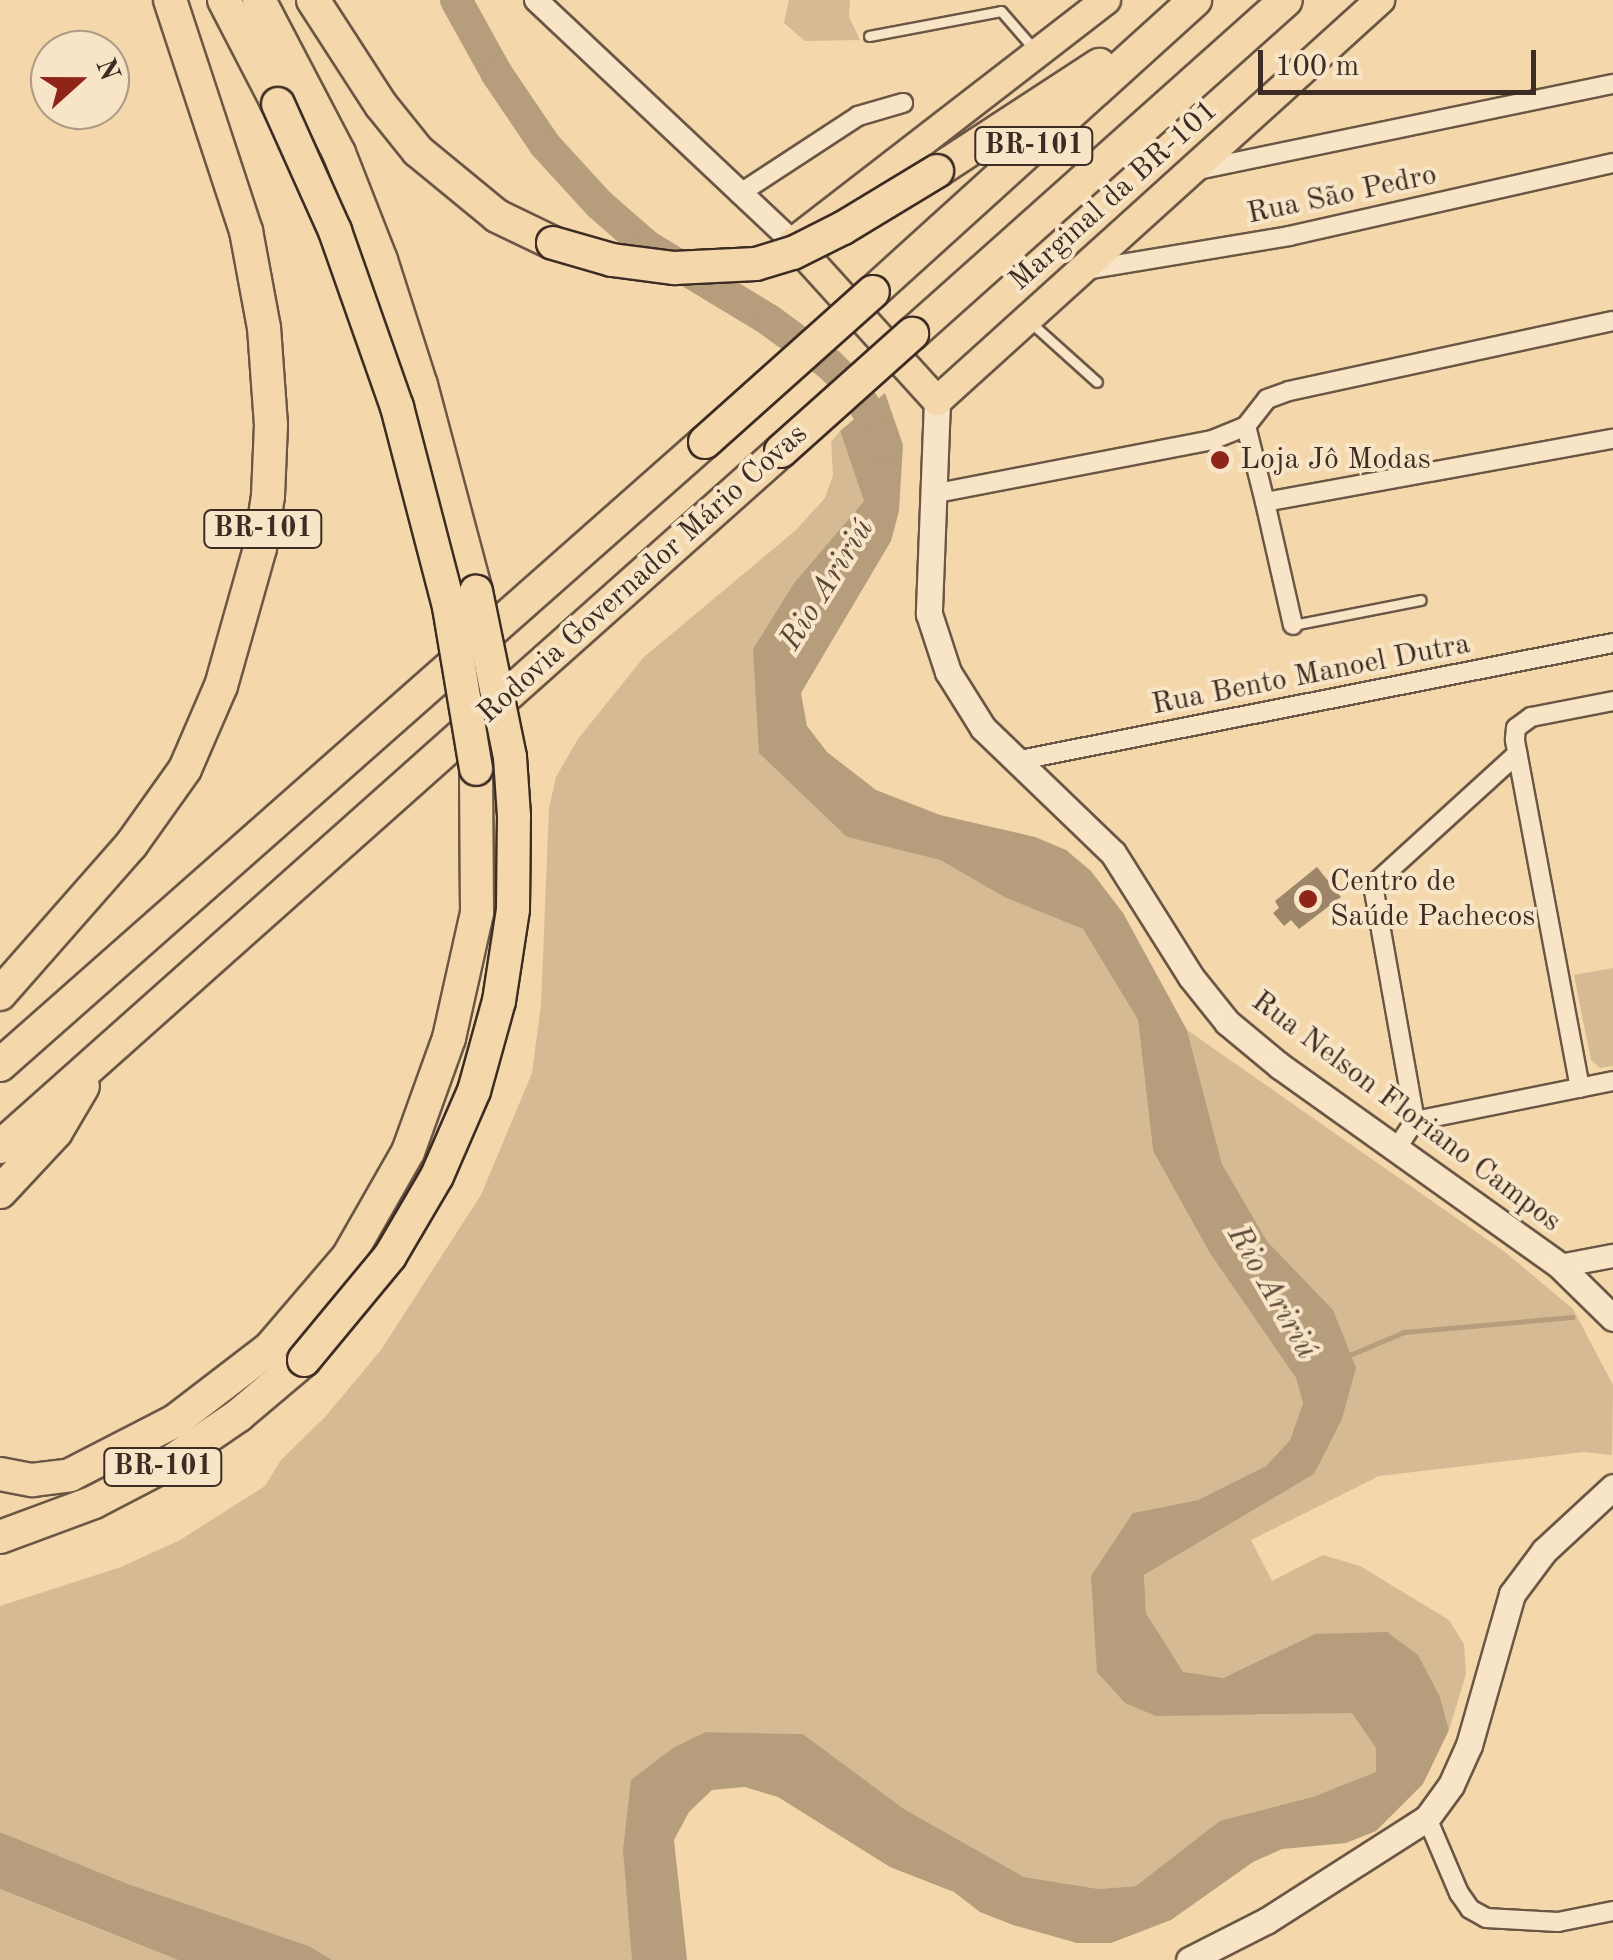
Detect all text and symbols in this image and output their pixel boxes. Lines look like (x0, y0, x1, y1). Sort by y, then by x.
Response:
north arrow (30, 30, 130, 130)
scale bar (1263, 30, 1540, 92)
text: 100 m (1275, 52, 1359, 82)
text: N (89, 55, 123, 85)
street label: Marginal da BR-101 (1002, 93, 1226, 299)
road number: BR-101 (974, 123, 1094, 169)
street label: Rua São Pedro (1244, 157, 1440, 233)
street label: Rodovia Governador Mário Covas (471, 416, 815, 732)
place label: Loja Jô Modas (1240, 442, 1431, 478)
marker: Loja Jô Modas (1209, 449, 1231, 471)
road number: BR-101 (203, 506, 323, 552)
water label: Rio Aririú (773, 512, 883, 658)
street label: Rua Bento Manoel Dutra (1149, 626, 1473, 724)
place label: Centro de Saúde Pachecos (1330, 864, 1535, 934)
marker: Centro de Saúde Pachecos (1295, 886, 1321, 912)
street label: Rua Nelson Floriano Campos (1244, 984, 1568, 1240)
water label: Rio Aririú (1217, 1219, 1325, 1367)
road number: BR-101 (103, 1444, 223, 1490)

